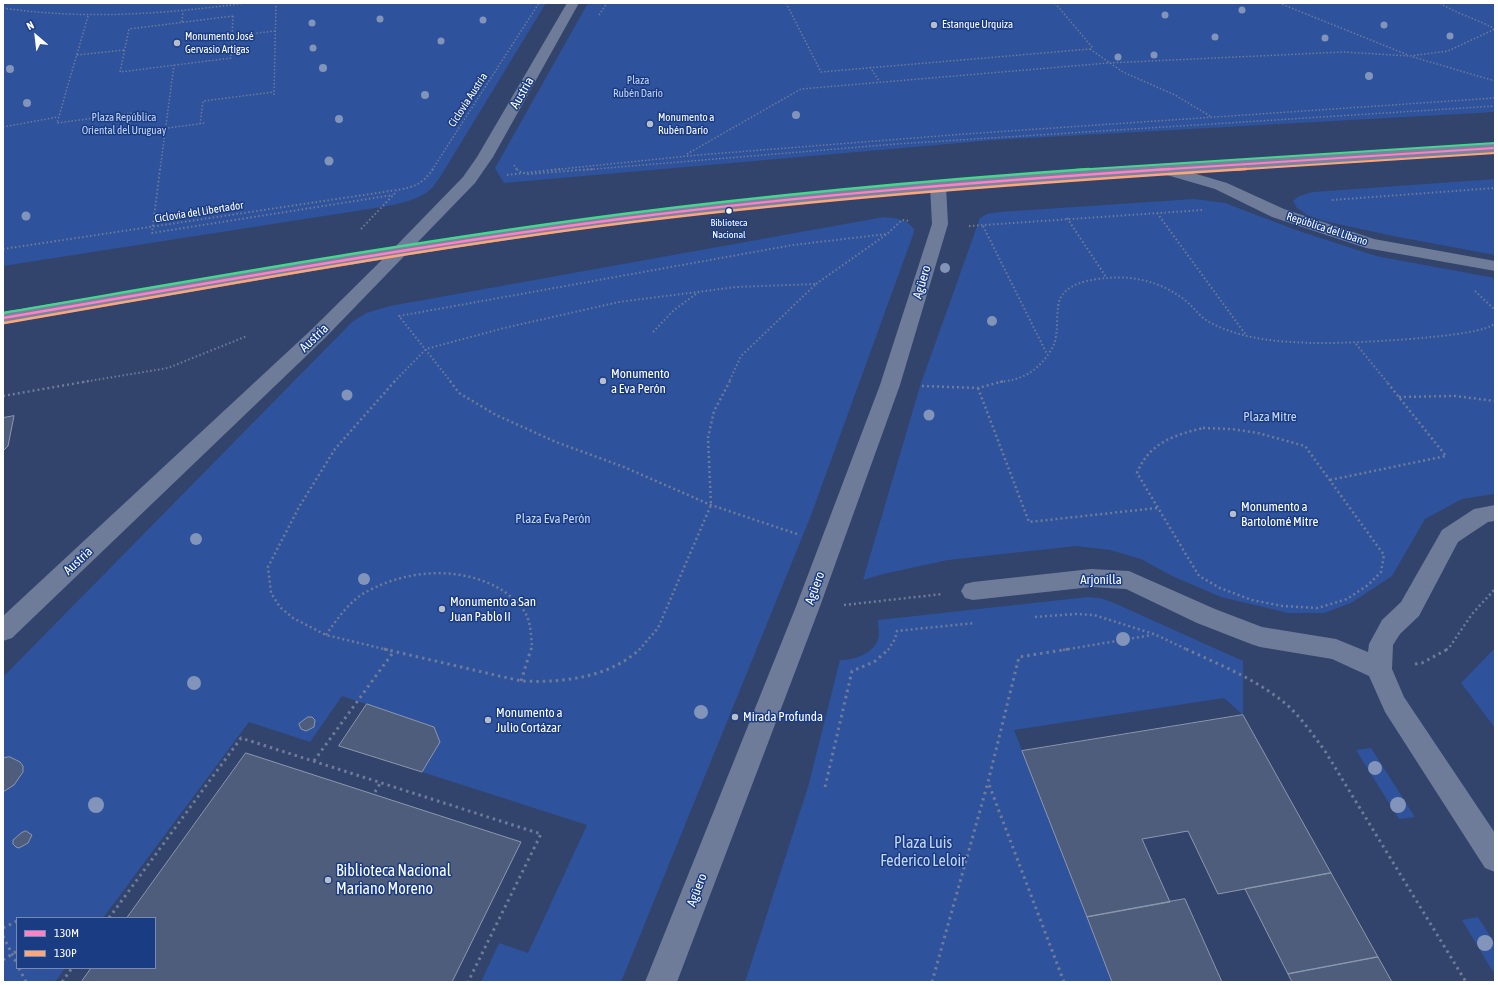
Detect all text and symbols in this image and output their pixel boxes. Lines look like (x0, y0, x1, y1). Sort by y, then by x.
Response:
north arrow (16, 16, 56, 56)
place label: Estanque Urquiza (942, 18, 1013, 32)
text: N (25, 19, 36, 32)
marker: Estanque Urquiza (929, 20, 939, 30)
place label: Monumento José Gervasio Artigas (185, 30, 254, 56)
marker: Monumento José Gervasio Artigas (172, 38, 182, 48)
street label: Ciclovía Austria (446, 71, 490, 129)
street label: Austria (507, 74, 537, 112)
park label: Plaza Rubén Darío (613, 74, 663, 100)
park label: Plaza República Oriental del Uruguay (82, 111, 166, 137)
place label: Monumento a Rubén Darío (658, 111, 714, 137)
marker: Monumento a Rubén Darío (645, 119, 655, 129)
street label: Ciclovía del Libertador (154, 198, 244, 226)
marker: Biblioteca Nacional (724, 206, 734, 216)
street label: República del Líbano (1285, 210, 1369, 248)
place label: Biblioteca Nacional (710, 217, 748, 240)
street label: Agüero (910, 263, 934, 301)
street label: Austria (296, 321, 332, 355)
place label: Monumento a Eva Perón (611, 366, 670, 397)
marker: Monumento a Eva Perón (598, 376, 608, 386)
park label: Plaza Mitre (1243, 409, 1297, 425)
place label: Monumento a Bartolomé Mitre (1241, 499, 1318, 530)
marker: Monumento a Bartolomé Mitre (1228, 509, 1238, 519)
park label: Plaza Eva Perón (515, 511, 591, 527)
street label: Austria (60, 544, 96, 578)
street label: Agüero (802, 569, 828, 607)
street label: Arjonilla (1080, 572, 1122, 588)
place label: Monumento a San Juan Pablo II (450, 594, 536, 625)
marker: Monumento a San Juan Pablo II (437, 604, 447, 614)
place label: Monumento a Julio Cortázar (496, 705, 563, 736)
place label: Mirada Profunda (743, 709, 823, 725)
marker: Mirada Profunda (730, 712, 740, 722)
marker: Monumento a Julio Cortázar (483, 715, 493, 725)
park label: Plaza Luis Federico Leloir (880, 833, 966, 871)
place label: Biblioteca Nacional Mariano Moreno (336, 861, 451, 899)
street label: Agüero (684, 871, 710, 909)
marker: Biblioteca Nacional Mariano Moreno (323, 875, 333, 885)
legend (16, 917, 156, 969)
text: 130M (54, 926, 79, 940)
text: 130P (54, 946, 77, 960)

